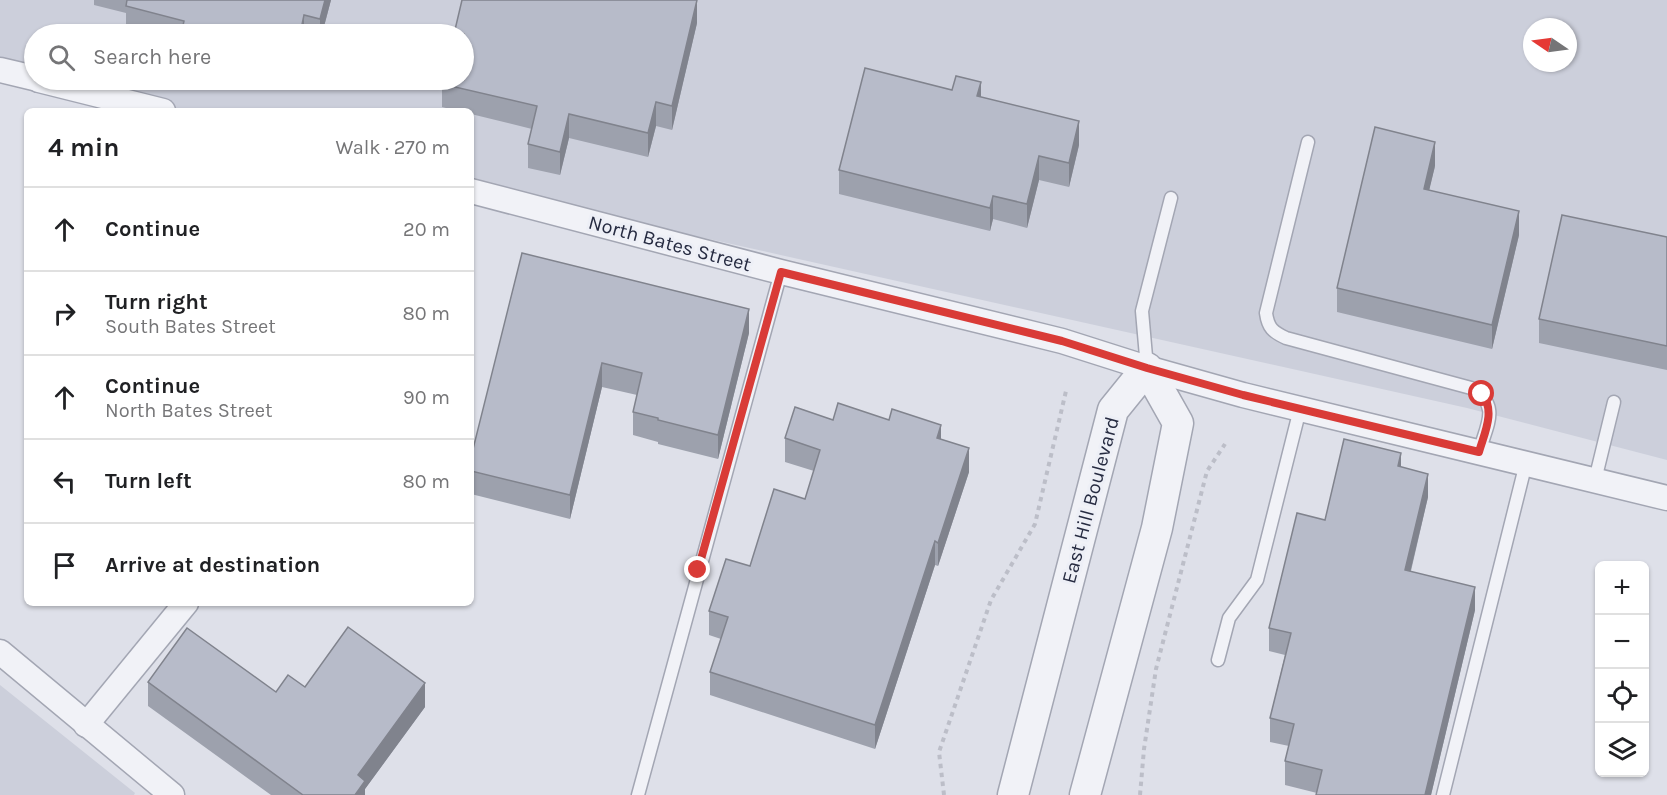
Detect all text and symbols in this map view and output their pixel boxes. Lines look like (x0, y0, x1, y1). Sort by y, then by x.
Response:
north arrow (1523, 18, 1577, 72)
search box (24, 24, 474, 90)
icon: search (45, 41, 78, 74)
text: Search here (93, 44, 211, 70)
text: 4 min (48, 132, 119, 163)
text: Walk · 270 m (336, 136, 450, 159)
street label: North Bates Street (586, 211, 754, 276)
icon: ahead (48, 213, 81, 246)
text: Continue (105, 216, 200, 242)
text: 20 m (403, 218, 450, 241)
text: Turn right (105, 289, 208, 315)
icon: right (48, 297, 81, 330)
text: 80 m (402, 302, 450, 325)
text: South Bates Street (105, 315, 276, 338)
text: Continue (105, 373, 200, 399)
route start (1468, 380, 1494, 406)
icon: ahead (48, 381, 81, 414)
text: 90 m (403, 386, 450, 409)
text: North Bates Street (105, 399, 273, 422)
street label: East Hill Boulevard (1057, 414, 1124, 586)
icon: left (48, 465, 81, 498)
text: Turn left (105, 468, 192, 494)
text: 80 m (402, 470, 450, 493)
icon: arrive (48, 549, 81, 582)
text: Arrive at destination (105, 552, 320, 578)
route end (684, 556, 710, 582)
map controls (1595, 561, 1649, 777)
button: + (1595, 561, 1649, 615)
button: − (1595, 615, 1649, 669)
button: locate (1595, 669, 1649, 723)
button: layers (1595, 723, 1649, 777)

